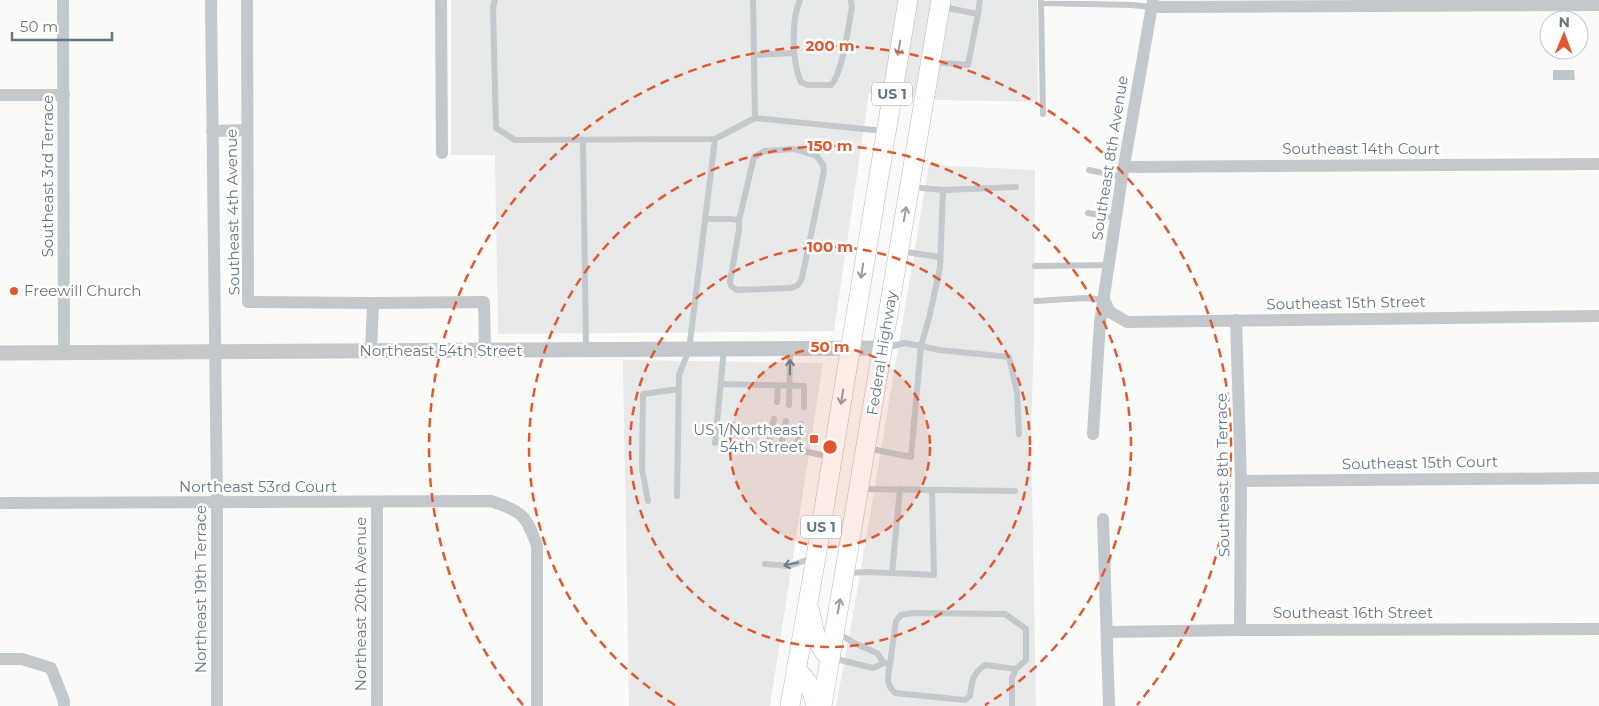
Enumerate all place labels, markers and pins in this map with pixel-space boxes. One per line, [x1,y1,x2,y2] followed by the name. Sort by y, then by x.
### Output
[24,281,142,300] place label: Freewill Church
[8,285,20,297] marker: Freewill Church
[693,420,804,456] place label: US 1/Northeast 54th Street
[808,433,820,445] marker: US 1/Northeast 54th Street
[821,438,839,456] centre of rings

